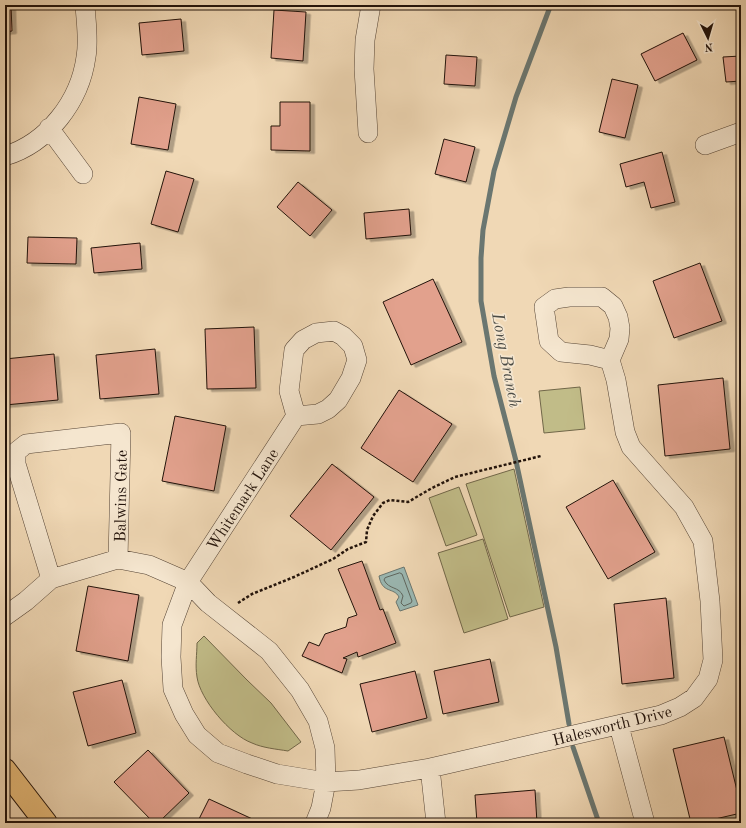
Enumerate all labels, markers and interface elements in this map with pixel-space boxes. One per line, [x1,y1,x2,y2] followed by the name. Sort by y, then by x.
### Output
[688,18,728,58] north arrow
[703,41,713,52] text: N
[488,311,523,409] water label: Long Branch
[205,446,282,554] street label: Whitemark Lane
[113,450,131,542] street label: Balwins Gate
[551,704,674,750] street label: Halesworth Drive

